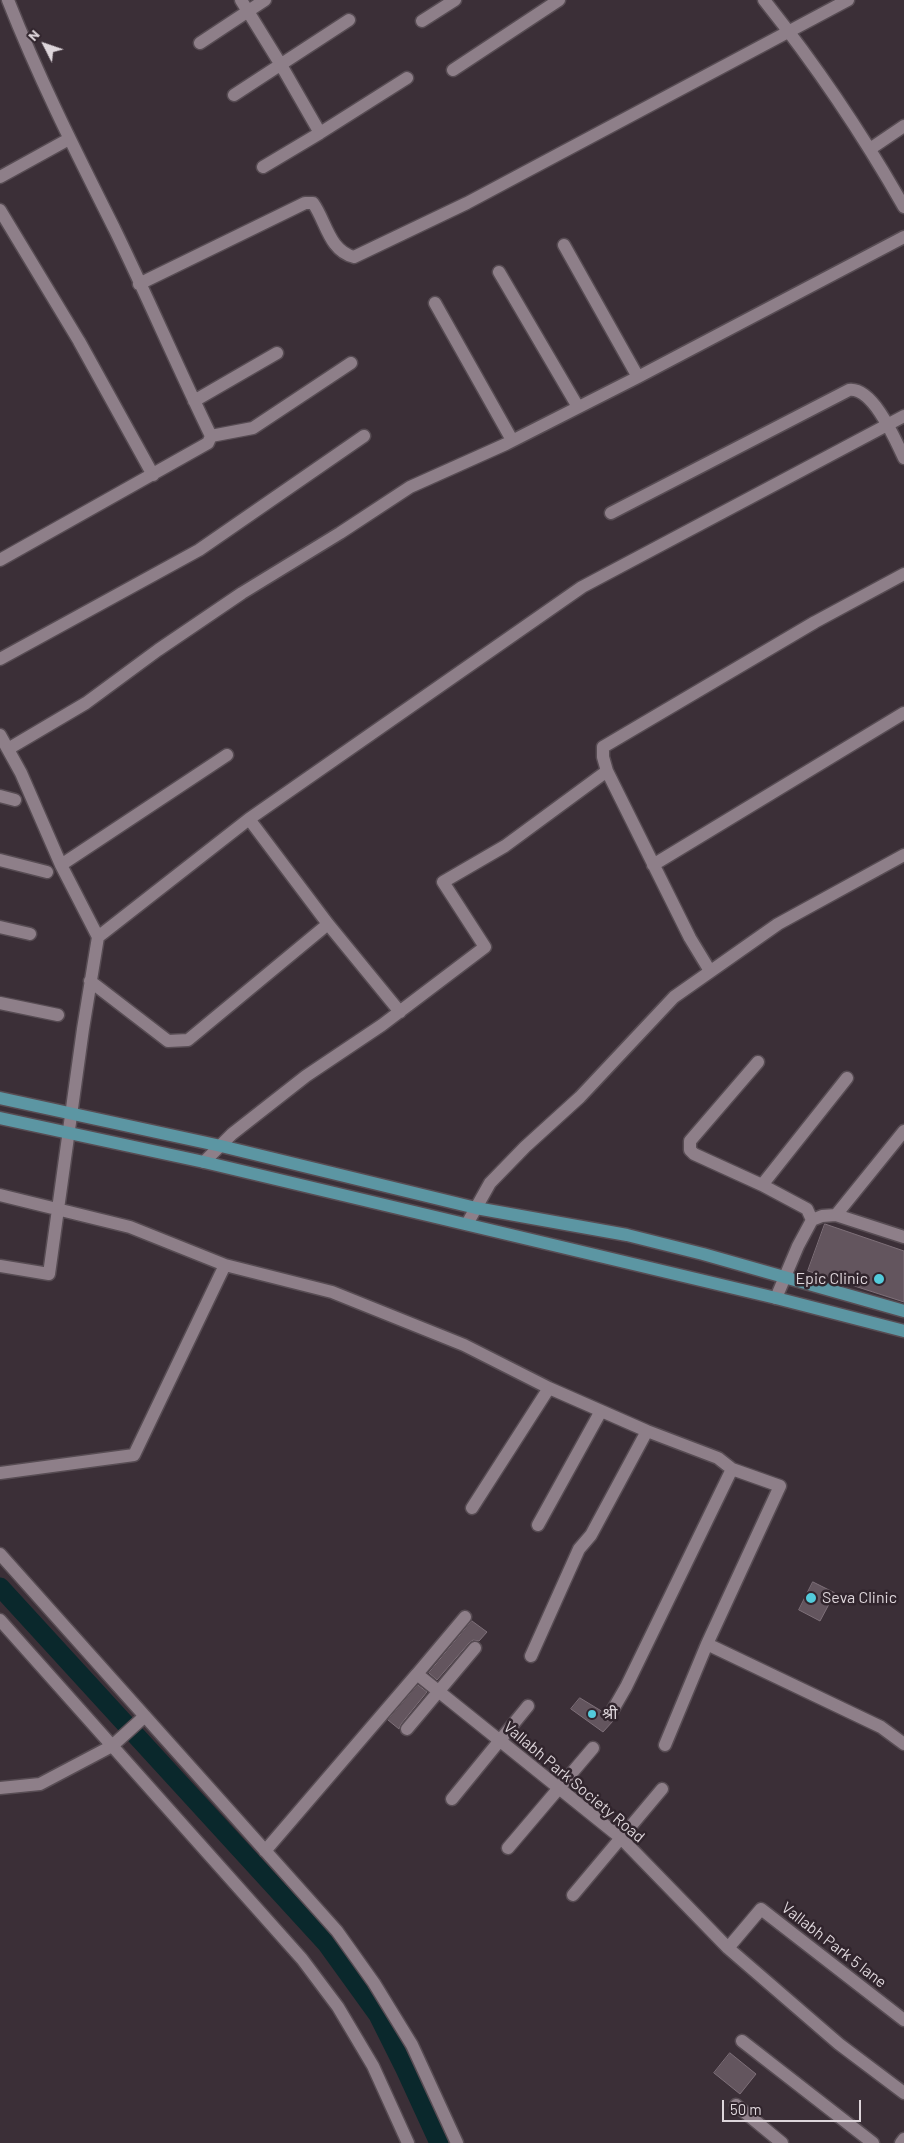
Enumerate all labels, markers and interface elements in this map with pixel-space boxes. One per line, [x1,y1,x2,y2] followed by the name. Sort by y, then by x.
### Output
[20,20,70,70] north arrow
[24,26,43,44] text: N
[795,1269,868,1289] place label: Epic Clinic
[872,1272,886,1286] marker: Epic Clinic
[822,1588,897,1608] place label: Seva Clinic
[804,1591,818,1605] marker: Seva Clinic
[602,1704,617,1724] place label: श्री
[586,1708,598,1720] marker: श्री
[500,1717,648,1847] street label: Vallabh Park Society Road
[778,1898,890,1992] street label: Vallabh Park 5 lane
[724,2090,863,2122] scale bar
[730,2100,762,2118] text: 50 m

